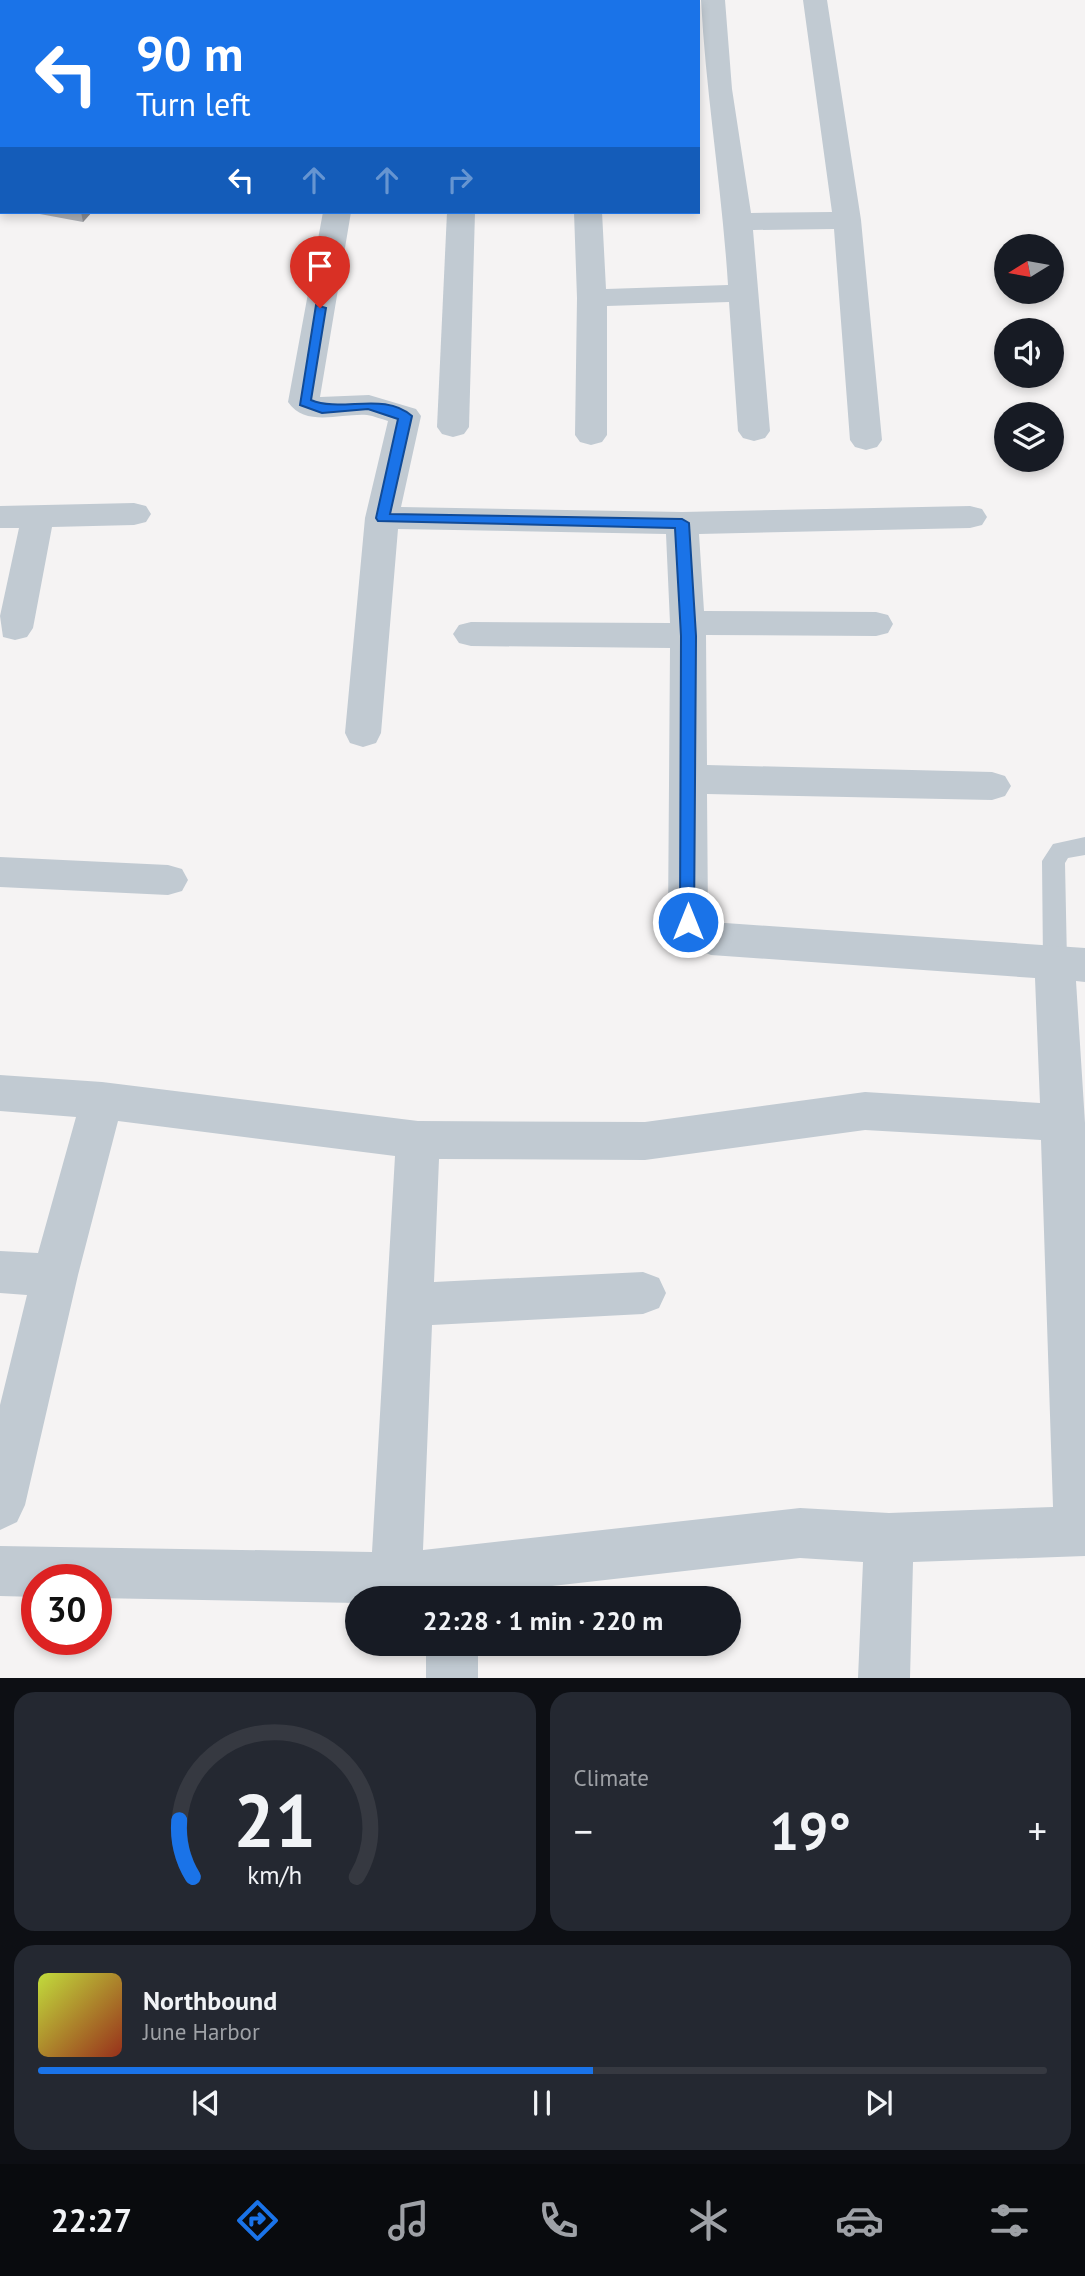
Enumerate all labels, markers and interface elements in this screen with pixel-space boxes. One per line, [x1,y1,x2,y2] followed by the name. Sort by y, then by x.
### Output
[136,21,243,85] text: 90 m
[21,28,112,119] icon: left
[136,83,251,125] text: Turn left
[222,161,260,199] icon: left
[295,161,333,199] icon: ahead
[368,161,406,199] icon: ahead
[441,161,479,199] icon: right
[994,234,1064,304] north arrow
[994,234,1064,472] map controls
[290,236,350,308] pin
[301,247,339,285] icon: arrive
[994,318,1064,388] button: sound
[994,402,1064,472] button: layers
[651,885,725,959] position arrow
[21,1564,112,1655] speed limit sign: 30
[423,1604,663,1637] text: 22:28 · 1 min · 220 m
[574,1763,649,1792] text: Climate
[233,1774,316,1868] text: 21
[769,1797,851,1864] text: 19°
[574,1806,593,1855] text: −
[1028,1806,1047,1855] text: +
[247,1859,302,1891] text: km/h
[143,1984,277,2017] text: Northbound
[143,2017,260,2046] text: June Harbor
[187,2084,225,2122] icon: previous
[523,2084,561,2122] icon: pause
[860,2084,898,2122] icon: next
[233,2196,282,2245] icon: directions
[384,2196,433,2245] icon: music
[534,2196,583,2245] icon: phone
[684,2196,733,2245] icon: climate
[835,2196,884,2245] icon: car
[985,2196,1034,2245] icon: filters
[51,2199,132,2241] text: 22:27

